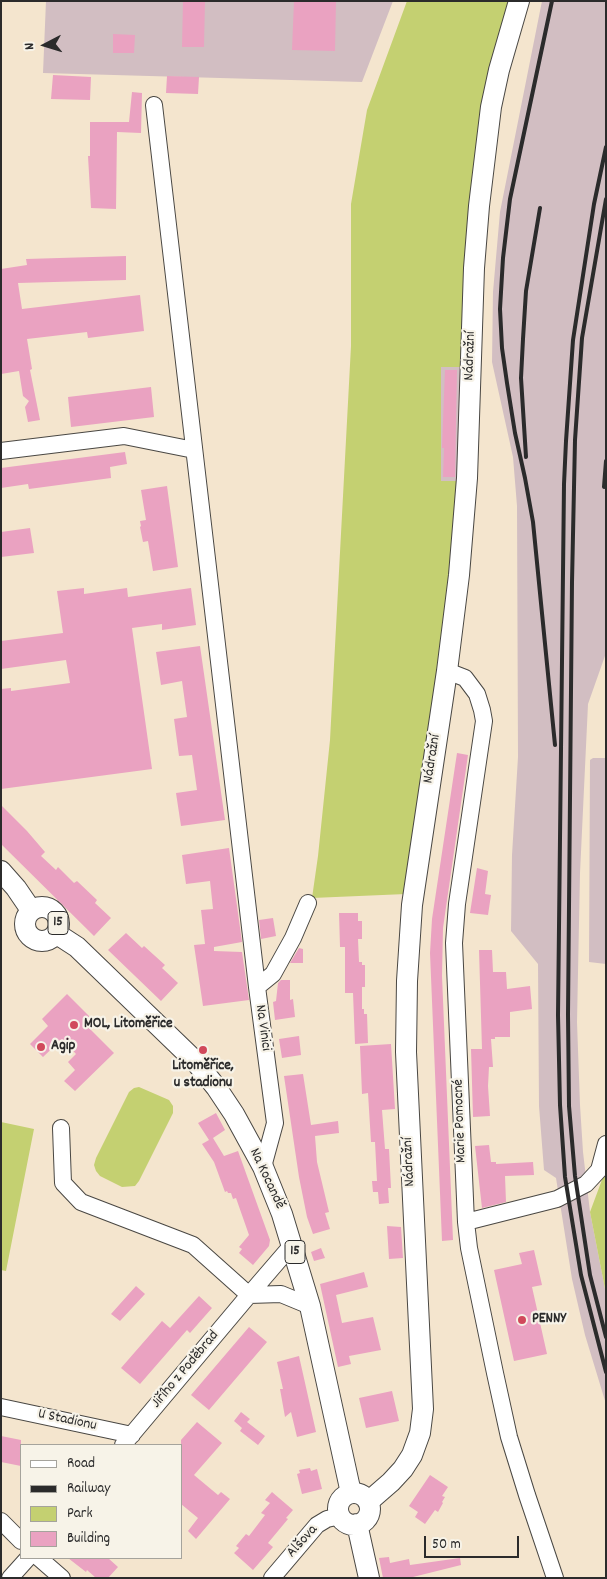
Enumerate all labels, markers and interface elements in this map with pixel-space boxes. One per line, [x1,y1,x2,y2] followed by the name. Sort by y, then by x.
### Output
[20,20,70,70] north arrow
[20,42,40,51] text: N
[461,331,481,381] street label: Nádražní
[420,733,446,785] street label: Nádražní
[48,911,68,934] road number: 15
[250,1004,274,1052] street label: Na Vinici
[84,1016,173,1034] place label: MOL, Litoměřice
[68,1019,80,1031] marker: MOL, Litoměřice
[51,1038,75,1056] place label: Agip
[35,1041,47,1053] marker: Agip
[197,1044,209,1056] marker: Litoměřice, u stadionu
[172,1058,234,1093] place label: Litoměřice, u stadionu
[451,1079,471,1163] street label: Marie Pomocné
[400,1137,420,1187] street label: Nádražní
[244,1146,288,1212] street label: Na Kocandě
[285,1240,305,1264] road number: 15
[532,1311,566,1329] place label: PENNY
[516,1314,528,1326] marker: PENNY
[148,1328,224,1412] street label: Jiřího z Poděbrad
[36,1406,98,1436] street label: U Stadionu
[20,1444,182,1559] legend
[67,1453,95,1475] text: Road
[67,1478,110,1500] text: Railway
[67,1503,93,1525] text: Park
[284,1522,322,1562] street label: Alšova
[427,1526,522,1558] scale bar
[67,1528,110,1550] text: Building
[432,1534,461,1556] text: 50 m

